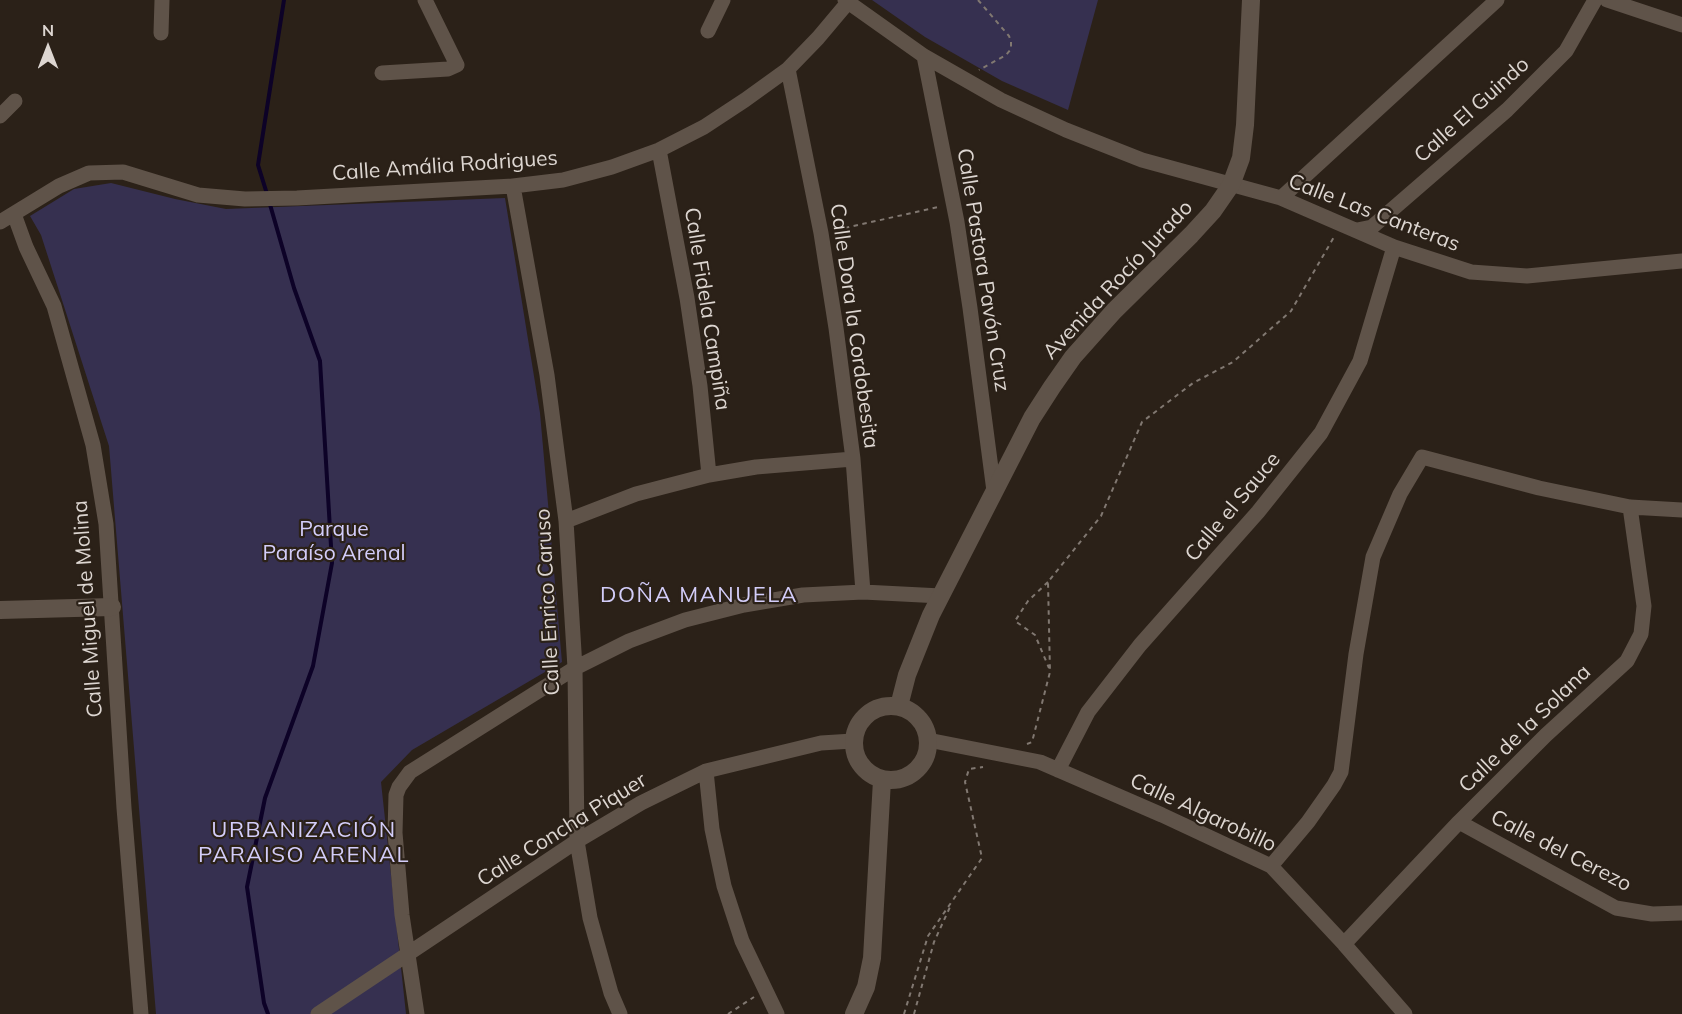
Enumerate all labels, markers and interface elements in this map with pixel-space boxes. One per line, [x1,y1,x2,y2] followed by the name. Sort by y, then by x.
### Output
[18,18,78,78] north arrow
[42,20,54,40] text: N
[1409,52,1535,168] street label: Calle El Guindo
[331,146,559,186] street label: Calle Amália Rodrigues
[951,147,1015,393] street label: Calle Pastora Pavón Cruz
[1285,169,1463,257] street label: Calle Las Canteras
[1038,195,1198,365] street label: Avenida Rocío Jurado
[824,202,884,450] street label: Calle Dora la Cordobesita
[679,206,735,412] street label: Calle Fidela Campiña
[1180,447,1286,567] street label: Calle el Sauce
[68,500,108,718] street label: Calle Miguel de Molina
[531,508,565,696] street label: Calle Enrico Caruso
[262,517,406,567] park label: Parque Paraíso Arenal
[600,582,798,608] district label: DOÑA MANUELA
[1454,660,1596,798] street label: Calle de la Solana
[473,768,651,892] street label: Calle Concha Piquer
[1126,768,1280,858] street label: Calle Algarobillo
[1486,805,1636,897] street label: Calle del Cerezo
[198,817,410,868] district label: URBANIZACIÓN PARAISO ARENAL

